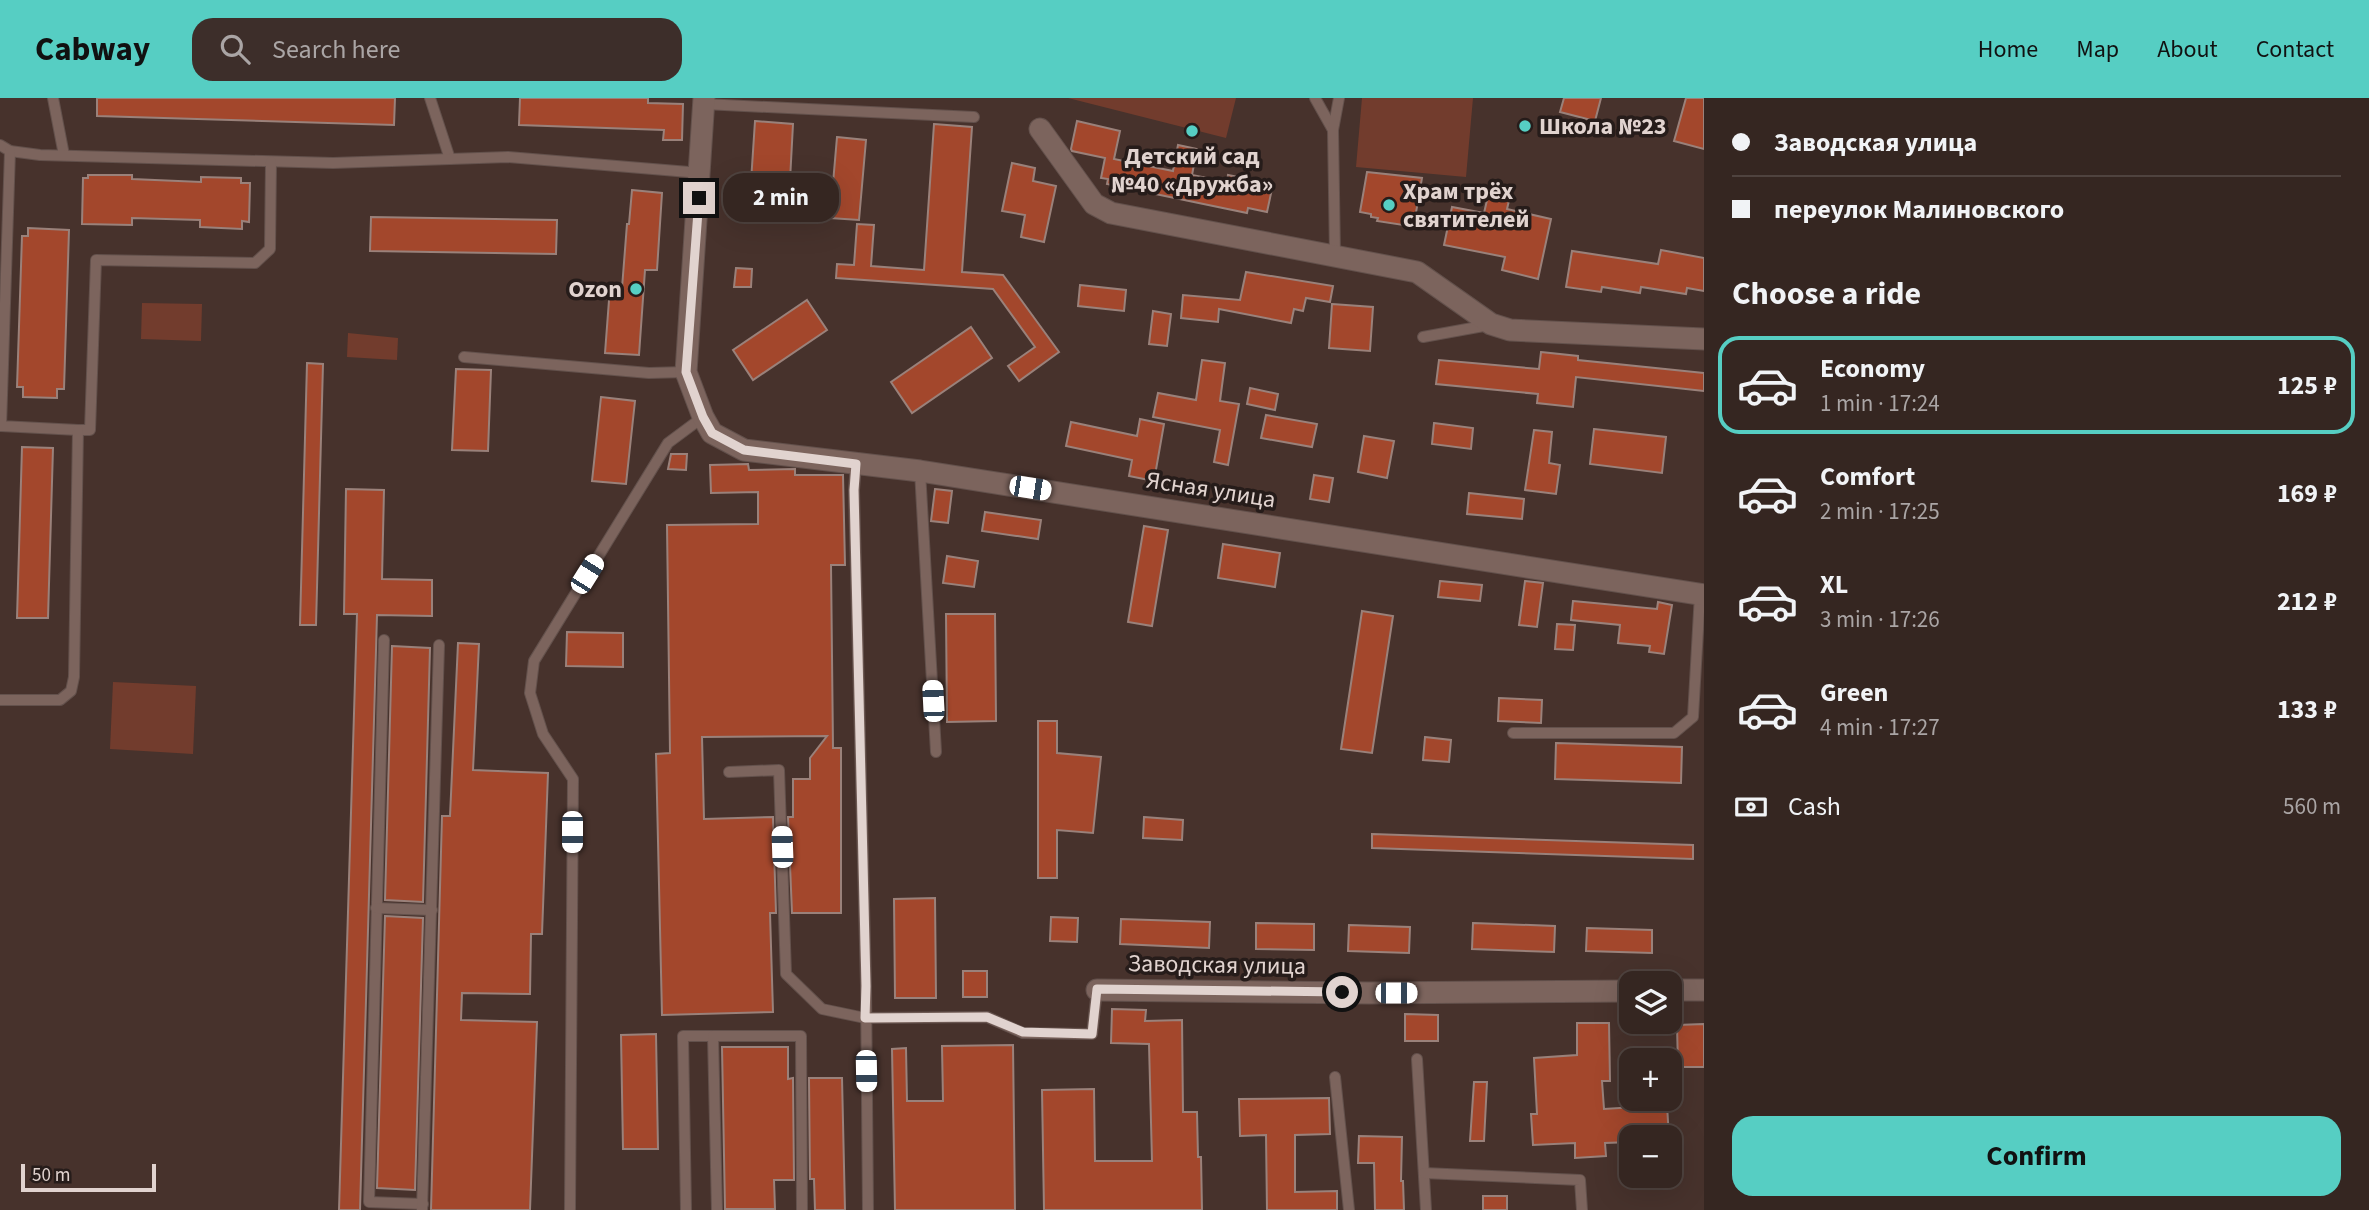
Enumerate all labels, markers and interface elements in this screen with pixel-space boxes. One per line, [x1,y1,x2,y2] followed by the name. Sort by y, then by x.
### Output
[192,18,682,81] search box
[35,26,150,73] text: Cabway
[216,30,254,68] icon: search
[272,31,400,68] text: Search here
[1978,32,2038,67] text: Home
[2076,32,2119,67] text: Map
[2157,32,2218,67] text: About
[2256,32,2334,67] text: Contact
[1539,109,1667,144] place label: Школа №23
[1517,118,1533,134] marker: Школа №23
[1184,123,1200,139] marker: Детский сад №40 «Дружба»
[1774,124,1977,161] text: Заводская улица
[1111,139,1273,202] place label: Детский сад №40 «Дружба»
[724,174,839,222] callout: 2 min
[1403,174,1530,237] place label: Храм трёх святителей
[753,181,809,214] text: 2 min
[683,182,715,214] route end
[1774,191,2064,228] text: переулок Малиновского
[1381,197,1397,213] marker: Храм трёх святителей
[1732,271,1921,317] text: Choose a ride
[568,272,622,307] place label: Ozon
[628,281,644,297] marker: Ozon
[1820,350,1925,387] text: Economy
[1736,354,1799,417] icon: car
[2277,367,2337,404] text: 125 ₽
[1820,387,1940,420] text: 1 min · 17:24
[1820,458,1915,495] text: Comfort
[1736,462,1799,525] icon: car
[1144,463,1278,517] street label: Ясная улица
[1008,474,1053,502] car
[2277,475,2337,512] text: 169 ₽
[1820,495,1940,528] text: 2 min · 17:25
[567,551,608,597] car
[1820,566,1848,603] text: XL
[1736,570,1799,633] icon: car
[2277,583,2337,620] text: 212 ₽
[1820,603,1940,636] text: 3 min · 17:26
[1820,674,1888,711] text: Green
[1736,678,1799,741] icon: car
[922,679,945,723] car
[2277,691,2337,728] text: 133 ₽
[1820,711,1940,744] text: 4 min · 17:27
[1732,788,1770,826] icon: cash
[1788,788,1841,825] text: Cash
[2283,790,2341,823] text: 560 m
[562,811,583,853] car
[771,826,794,868] car
[1128,946,1306,984] street label: Заводская улица
[1619,971,1682,1188] map controls
[1619,971,1682,1034] button: layers
[1326,976,1358,1008] route start
[1376,983,1418,1004] car
[1619,1048,1682,1111] button: +
[856,1050,877,1092] car
[1732,1116,2341,1196] button: Confirm
[1619,1125,1682,1188] button: −
[21,1161,156,1193] scale bar
[32,1162,70,1189] text: 50 m

